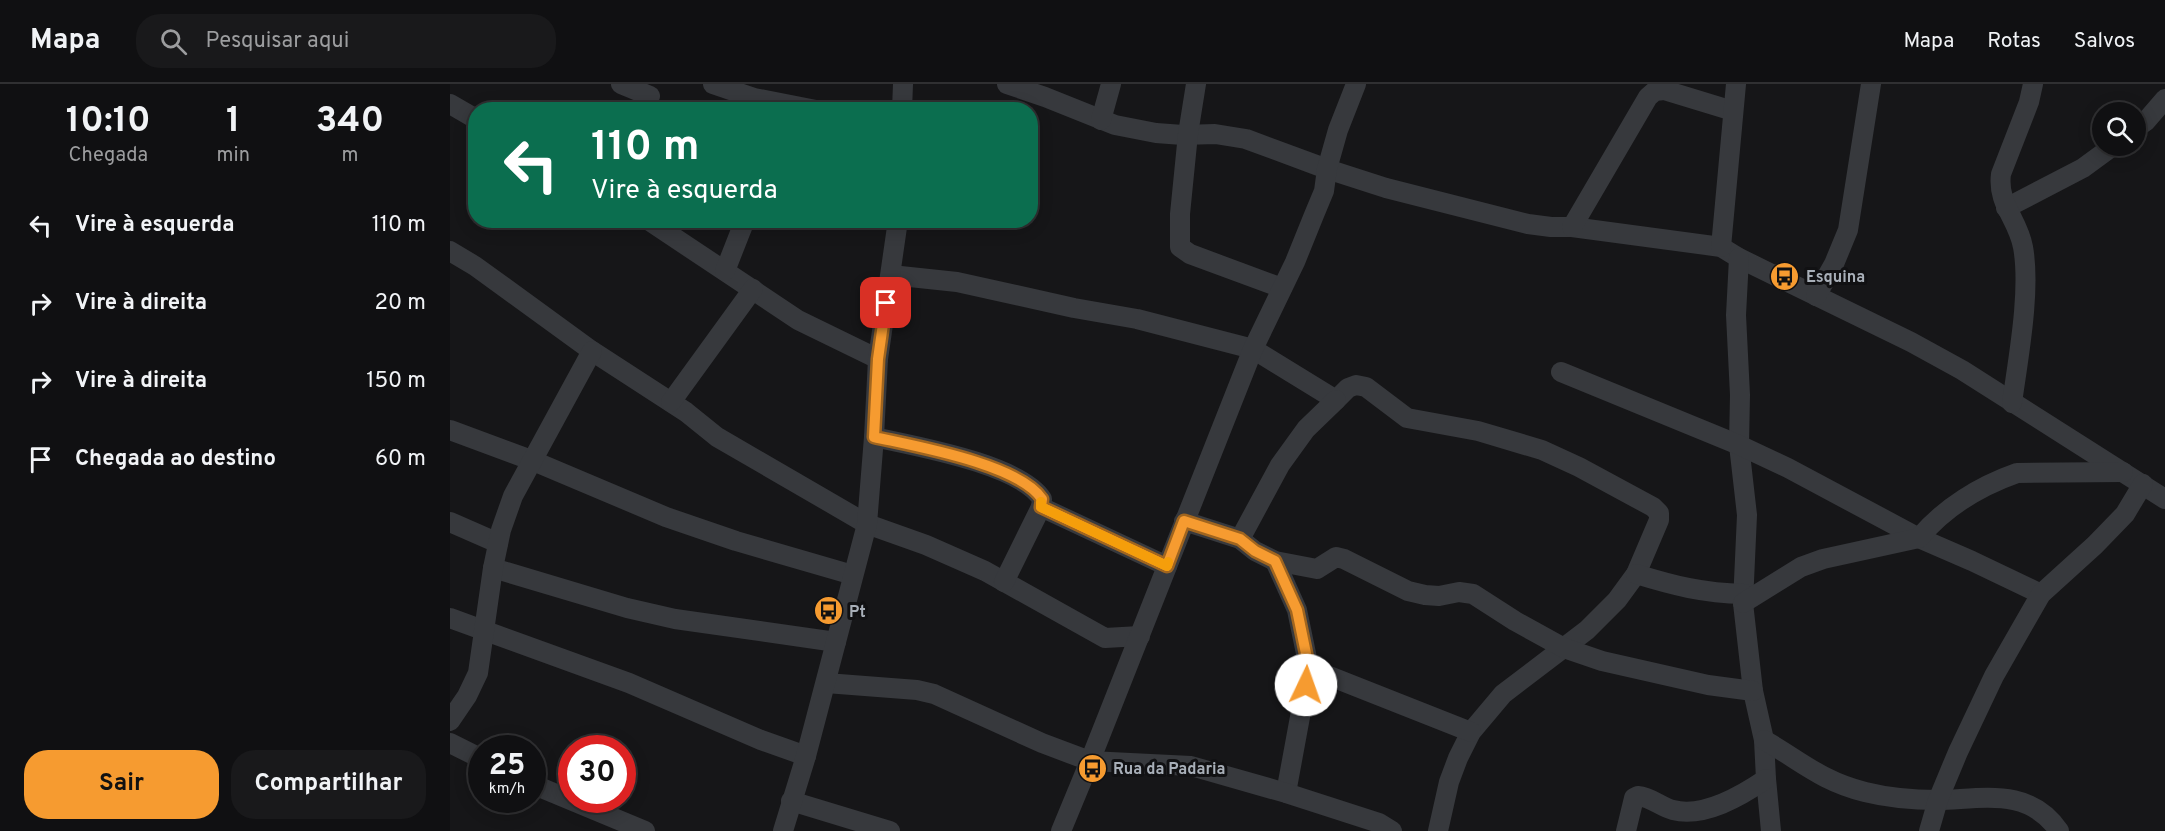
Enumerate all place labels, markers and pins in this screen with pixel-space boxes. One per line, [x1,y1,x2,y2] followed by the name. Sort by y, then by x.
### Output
[1769,260,1801,292] bus stop icon: Esquina
[1806,268,1865,288] place label: Esquina
[860,277,911,328] pin
[812,595,844,627] bus stop icon: Pt
[849,603,866,623] place label: Pt
[1076,752,1108,784] bus stop icon: Rua da Padaria
[1113,760,1225,780] place label: Rua da Padaria

